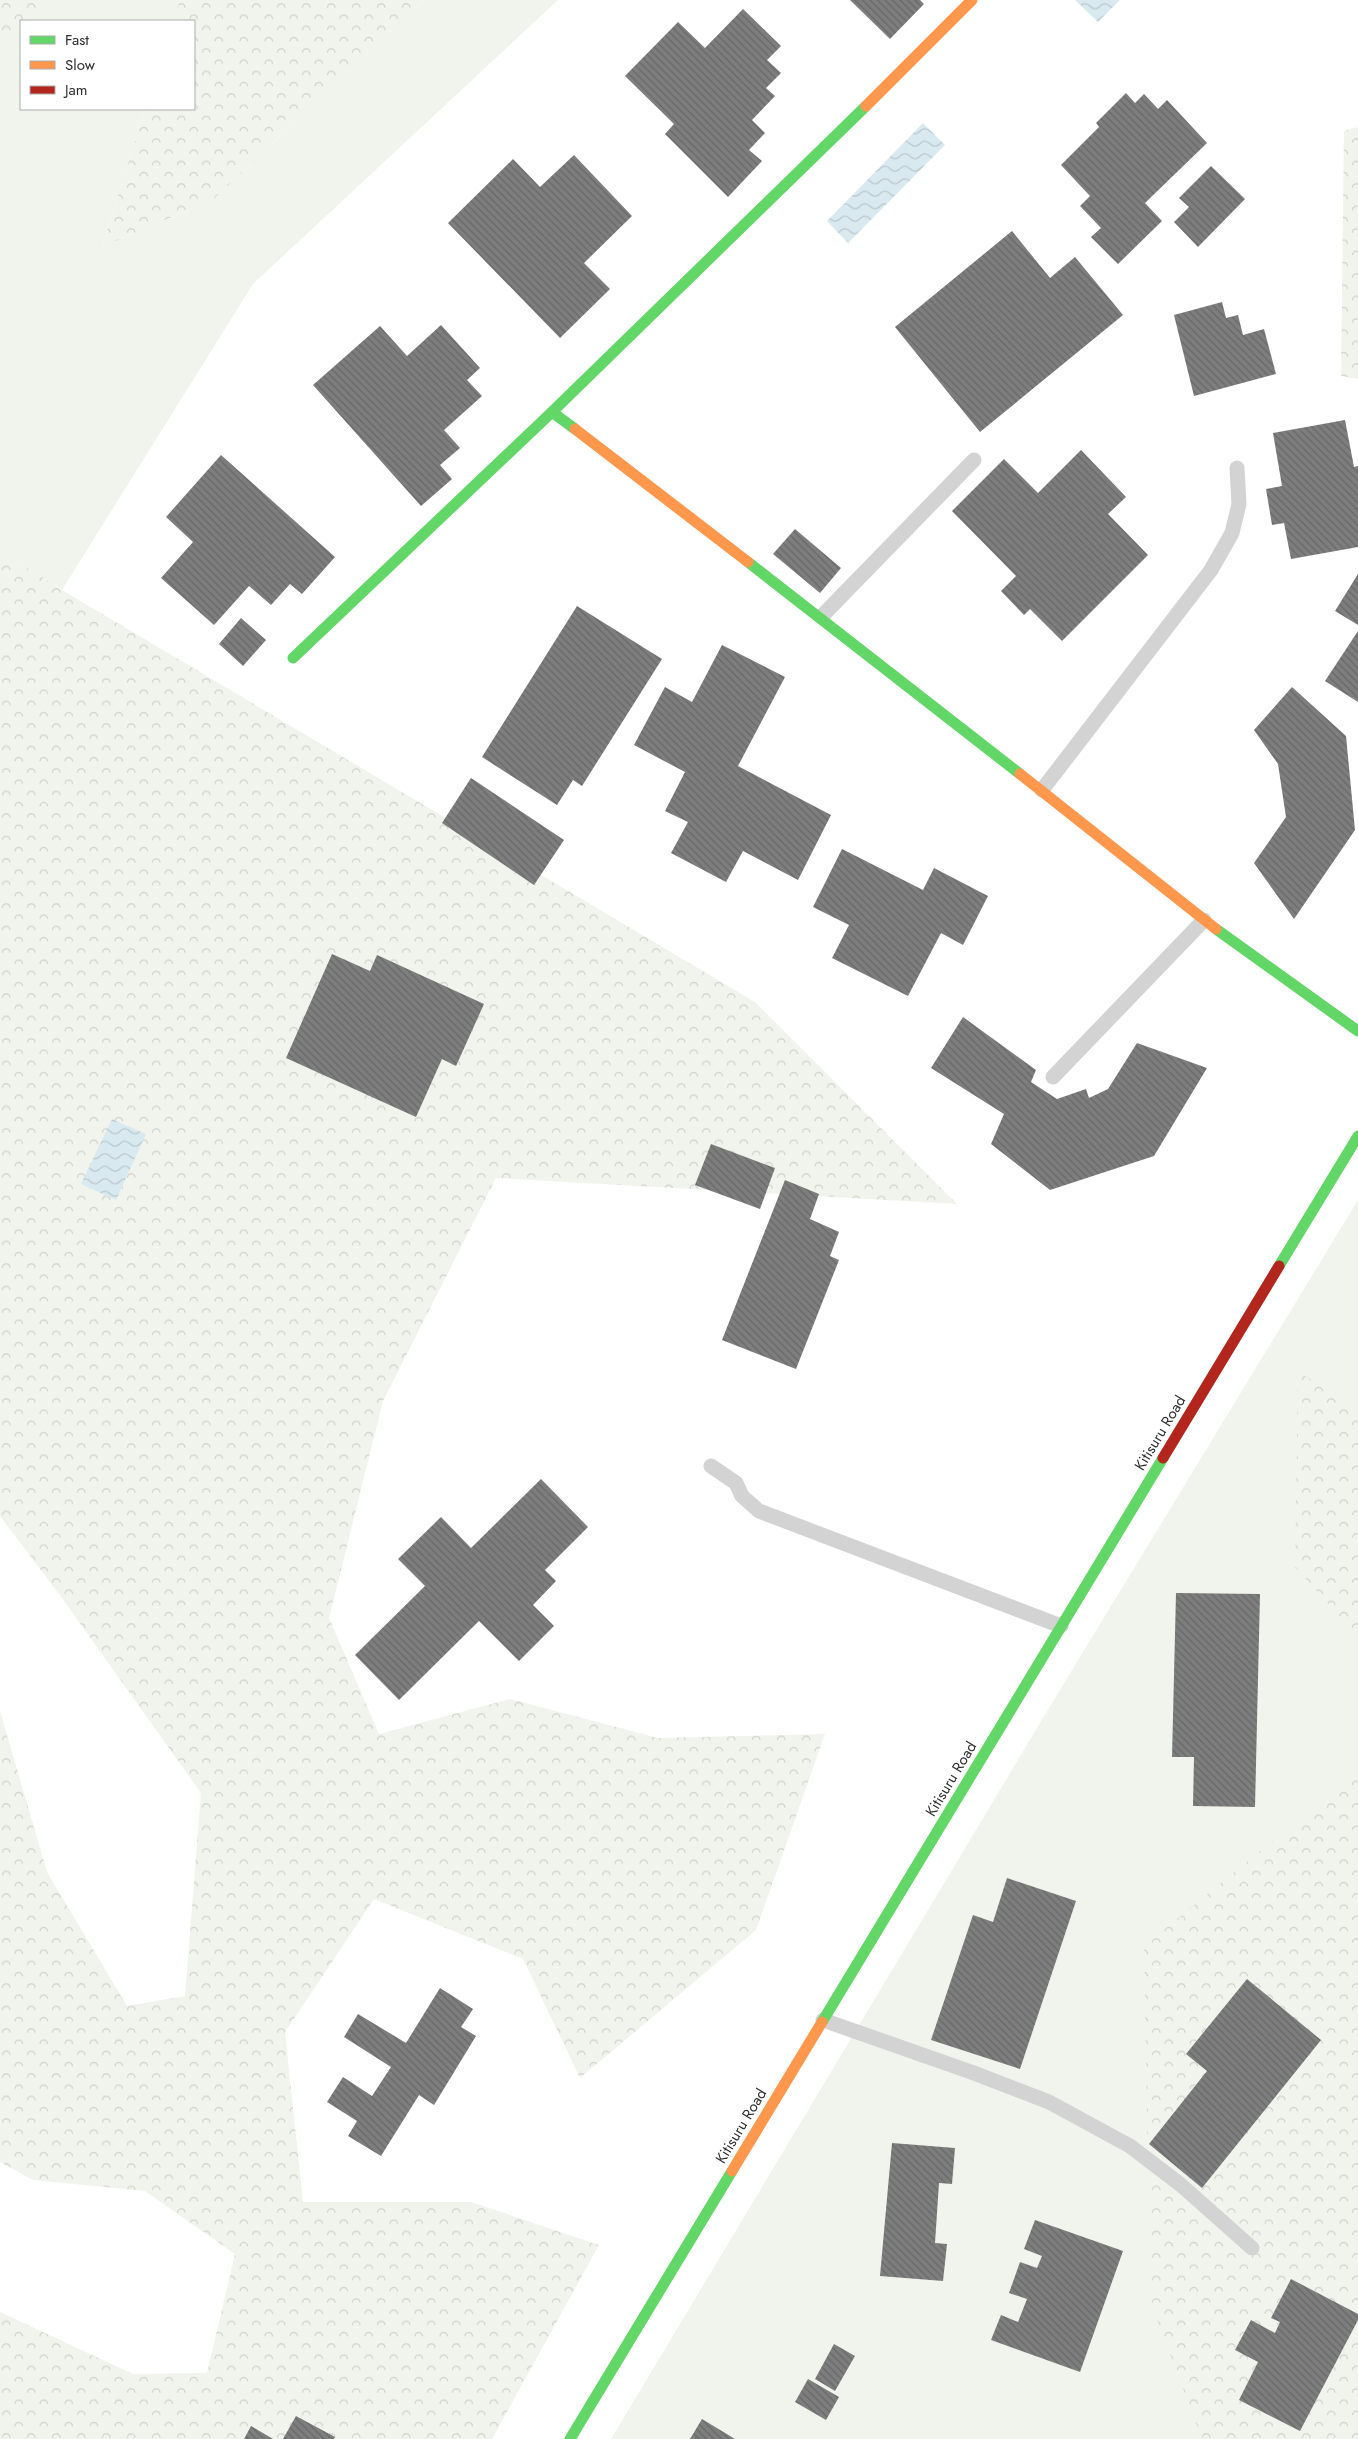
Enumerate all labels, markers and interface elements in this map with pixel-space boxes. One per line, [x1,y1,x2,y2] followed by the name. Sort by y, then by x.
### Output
[20,20,195,110] legend
[65,29,89,51] text: Fast
[65,54,96,76] text: Slow
[63,79,88,101] text: Jam
[1129,1391,1191,1475] street label: Kitisuru Road
[920,1737,982,1821] street label: Kitisuru Road
[710,2084,772,2168] street label: Kitisuru Road

